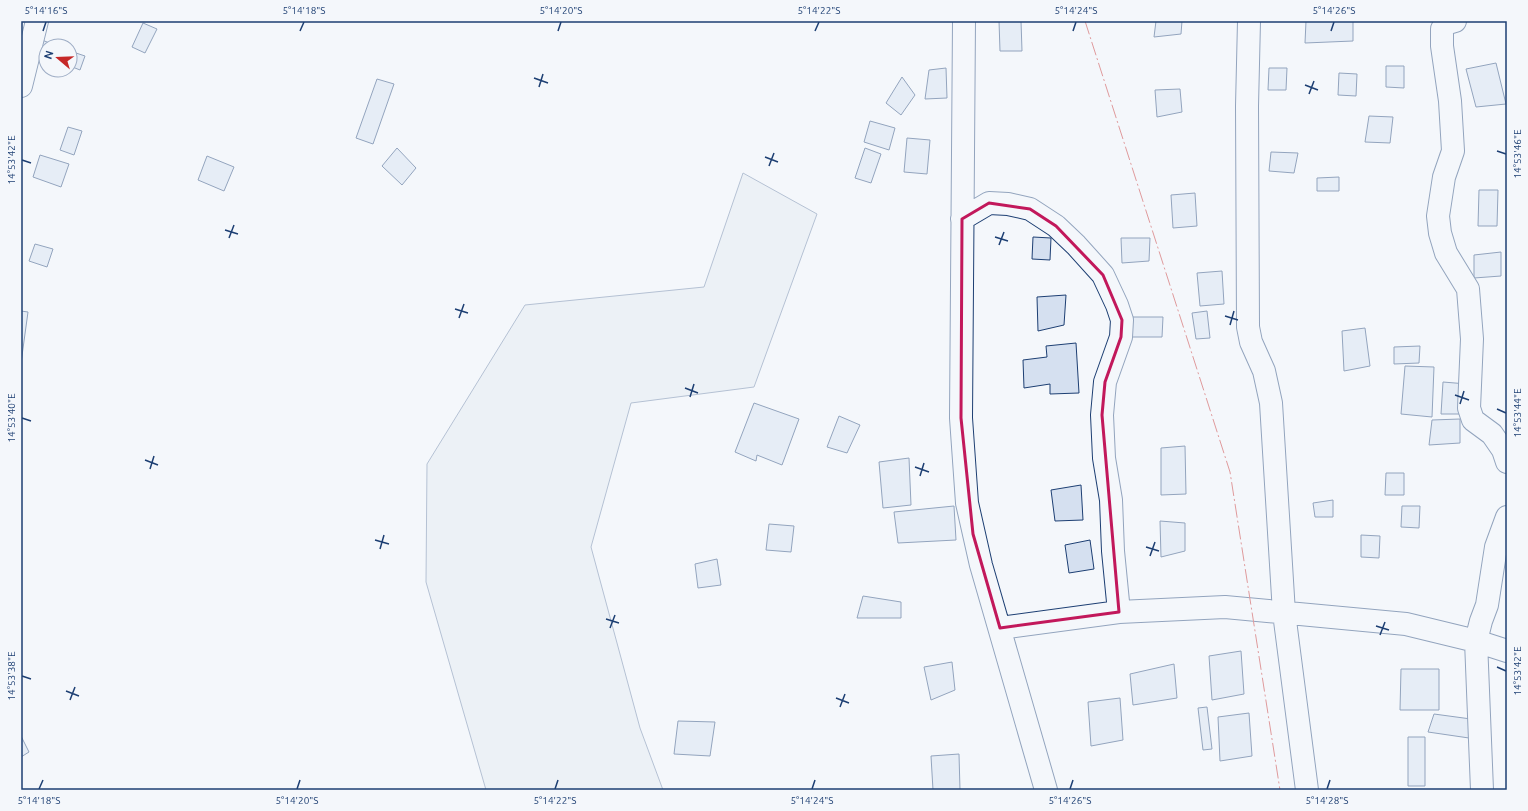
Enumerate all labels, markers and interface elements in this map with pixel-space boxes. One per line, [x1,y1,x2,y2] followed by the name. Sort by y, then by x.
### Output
[24,5,68,16] text: 5°14'16"S
[282,5,326,16] text: 5°14'18"S
[539,5,583,16] text: 5°14'20"S
[797,5,841,16] text: 5°14'22"S
[1054,5,1098,16] text: 5°14'24"S
[1312,5,1356,16] text: 5°14'26"S
[38,38,78,78] north arrow
[42,49,56,61] text: N
[1512,129,1523,179] text: 14°53'46"E
[6,135,17,185] text: 14°53'42"E
[1512,388,1523,438] text: 14°53'44"E
[6,393,17,443] text: 14°53'40"E
[1512,646,1523,696] text: 14°53'42"E
[6,651,17,701] text: 14°53'38"E
[17,795,61,806] text: 5°14'18"S
[275,795,319,806] text: 5°14'20"S
[533,795,577,806] text: 5°14'22"S
[790,795,834,806] text: 5°14'24"S
[1048,795,1092,806] text: 5°14'26"S
[1305,795,1349,806] text: 5°14'28"S

